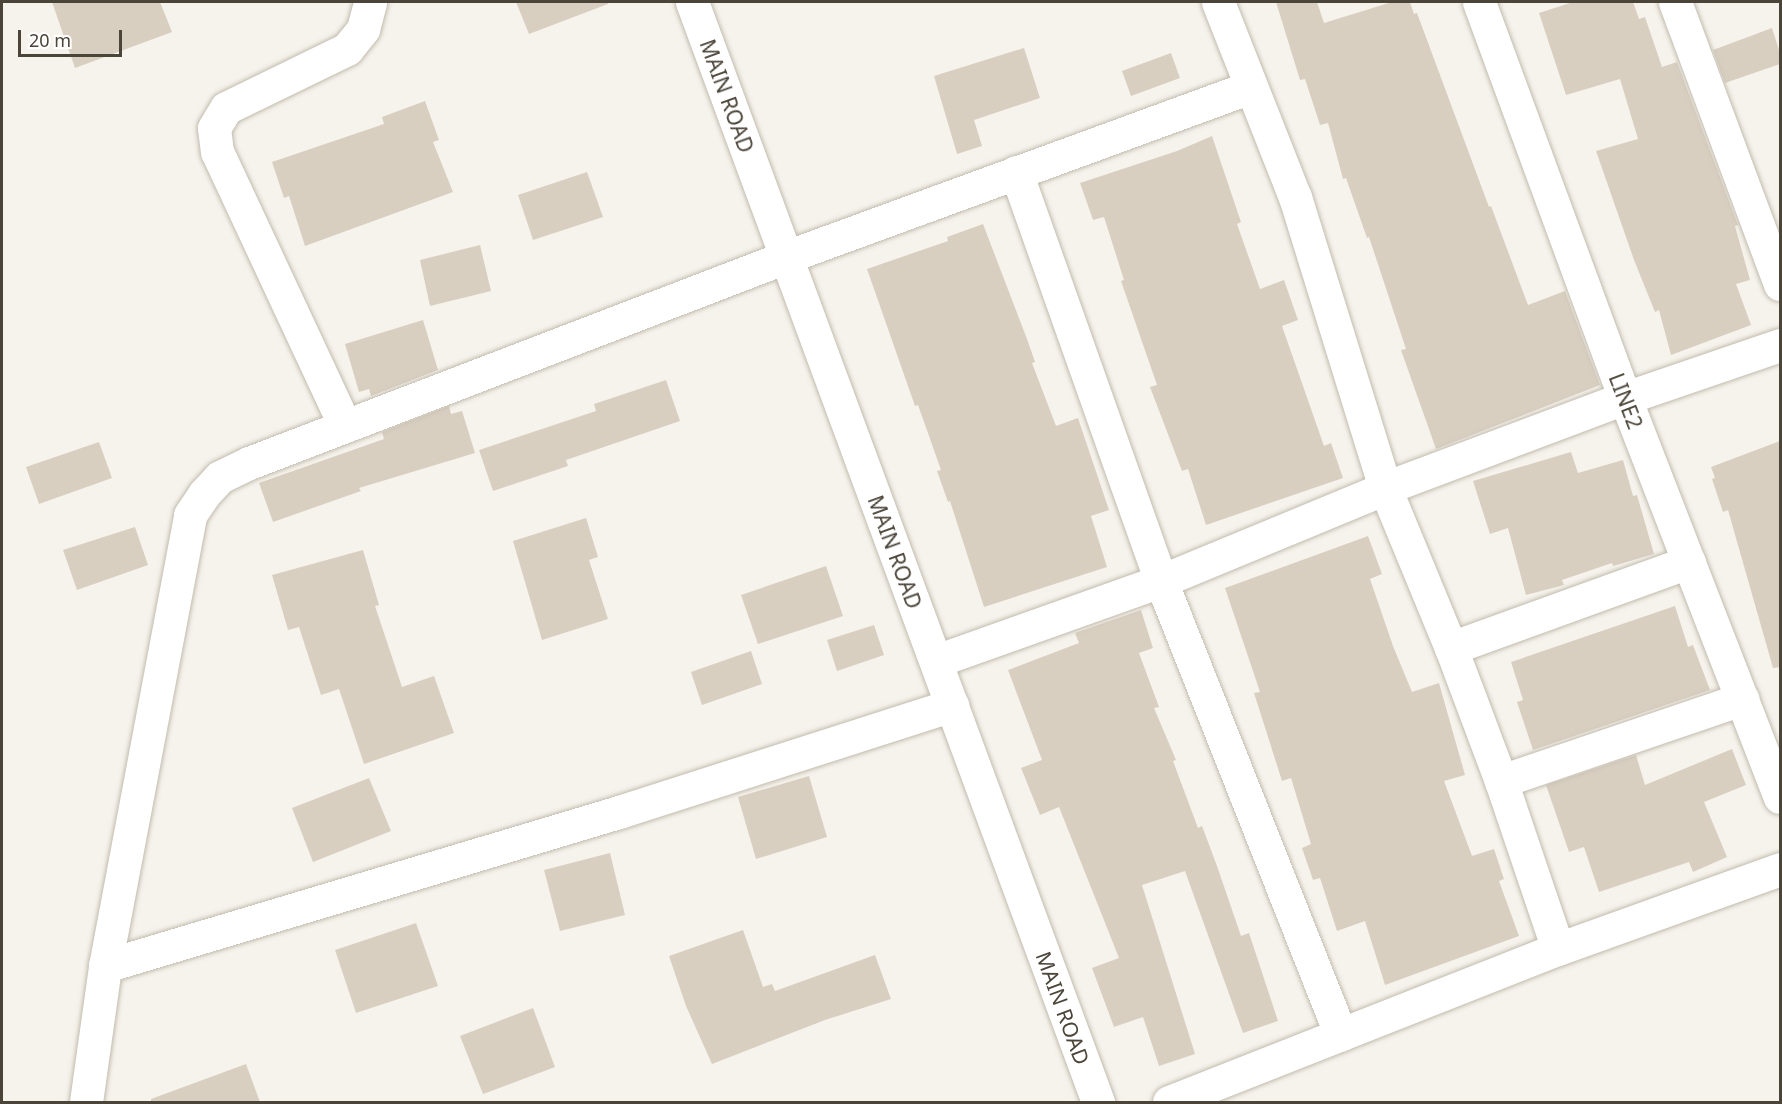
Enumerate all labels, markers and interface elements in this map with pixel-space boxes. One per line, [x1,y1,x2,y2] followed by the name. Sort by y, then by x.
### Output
[21,18,124,56] scale bar
[29,28,71,52] text: 20 m
[695,36,759,156] street label: MAIN ROAD
[1604,370,1648,432] street label: LINE2
[863,492,927,612] street label: MAIN ROAD
[1031,948,1095,1068] street label: MAIN ROAD

